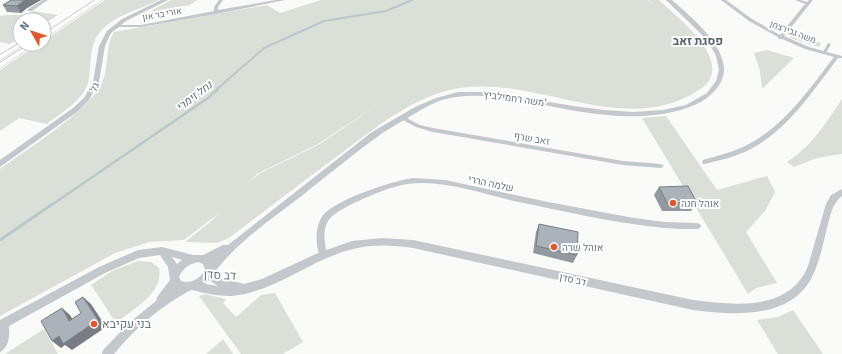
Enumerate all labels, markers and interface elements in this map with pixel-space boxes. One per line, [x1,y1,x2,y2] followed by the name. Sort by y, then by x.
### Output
[142,6,183,23] street label: אורי בר און
[12,12,52,52] north arrow
[17,19,32,33] text: N
[768,19,818,46] street label: משה גבירצמן
[673,34,723,49] district label: פסגת זאב
[174,78,216,114] water label: נחל זימרי
[88,81,102,94] street label: גל
[483,89,547,109] street label: משה רחמילביץ'
[513,130,551,148] street label: זאב שרף
[467,173,515,195] street label: שלמה הררי
[668,198,678,208] marker: אוהל חנה
[681,198,719,210] place label: אוהל חנה
[549,242,559,252] marker: אוהל שרה
[562,242,603,254] place label: אוהל שרה
[203,267,237,284] street label: דב סדן
[558,271,587,289] street label: דב סדן
[102,317,152,332] place label: בני עקיבא
[89,319,99,329] marker: בני עקיבא

